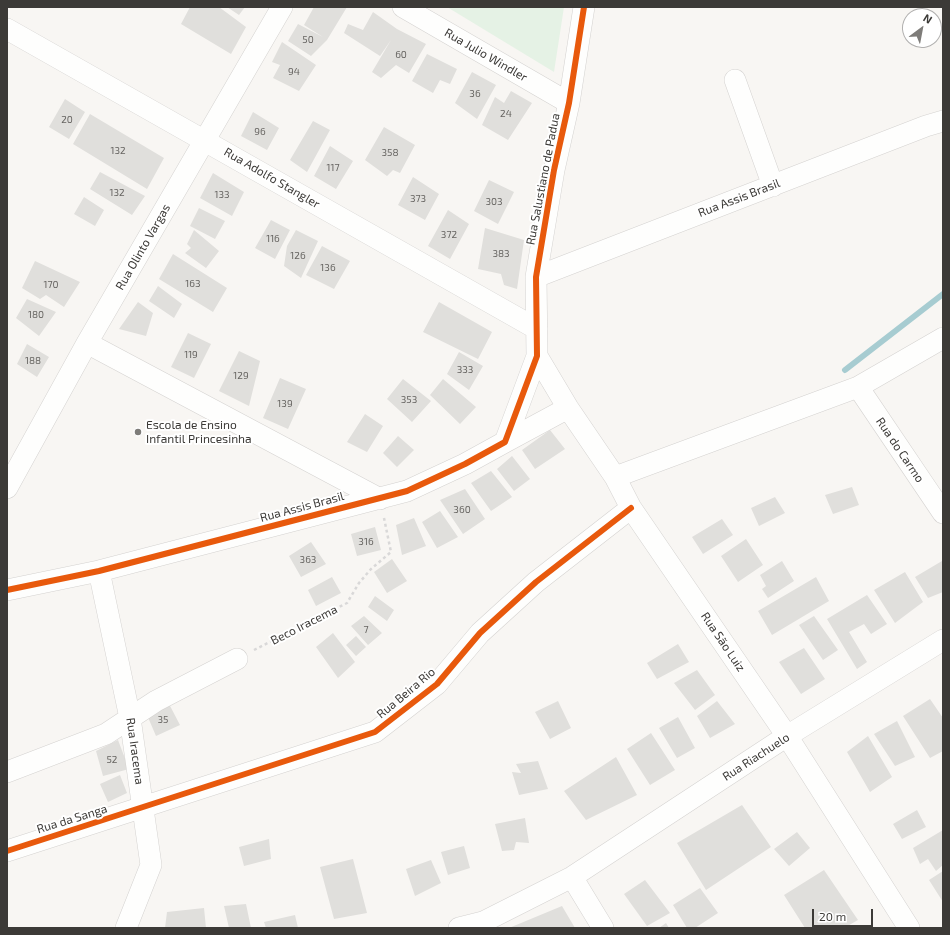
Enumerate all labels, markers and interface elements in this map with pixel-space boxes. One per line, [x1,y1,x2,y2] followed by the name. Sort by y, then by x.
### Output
[902,8,942,48] north arrow
[921,11,935,26] text: N
[442,25,530,85] street label: Rua Julio Windler
[302,34,314,46] house number: 50
[395,49,407,61] house number: 60
[288,66,300,78] house number: 94
[469,88,481,100] house number: 36
[500,108,512,120] house number: 24
[523,112,563,246] street label: Rua Salustiano de Padua
[61,114,73,126] house number: 20
[254,126,266,138] house number: 96
[110,145,126,157] house number: 132
[221,145,323,211] street label: Rua Adolfo Stangler
[382,147,398,159] house number: 358
[326,162,340,174] house number: 117
[696,176,782,220] street label: Rua Assis Brasil
[109,187,125,199] house number: 132
[214,189,230,201] house number: 133
[410,193,426,205] house number: 373
[485,196,503,208] house number: 303
[113,202,173,292] street label: Rua Olinto Vargas
[441,229,457,241] house number: 372
[266,233,280,245] house number: 116
[492,248,510,260] house number: 383
[290,250,306,262] house number: 126
[320,262,336,274] house number: 136
[185,278,201,290] house number: 163
[43,279,59,291] house number: 170
[28,309,44,321] house number: 180
[184,349,198,361] house number: 119
[25,355,41,367] house number: 188
[457,364,473,376] house number: 333
[233,370,249,382] house number: 129
[401,394,417,406] house number: 353
[277,398,293,410] house number: 139
[873,415,927,485] street label: Rua do Carmo
[146,418,252,446] place label: Escola de Ensino Infantil Princesinha
[133,427,143,437] marker: Escola de Ensino Infantil Princesinha
[258,489,346,525] street label: Rua Assis Brasil
[453,504,471,516] house number: 360
[358,536,374,548] house number: 316
[300,554,316,566] house number: 363
[268,602,340,648] street label: Beco Iracema
[698,610,748,674] street label: Rua São Luiz
[363,624,369,636] house number: 7
[374,664,438,722] street label: Rua Beira Rio
[158,714,168,726] house number: 35
[123,717,147,785] street label: Rua Iracema
[720,730,792,784] street label: Rua Riachuelo
[107,754,117,766] house number: 52
[35,801,109,837] street label: Rua da Sanga
[814,901,875,927] scale bar
[819,909,846,923] text: 20 m

